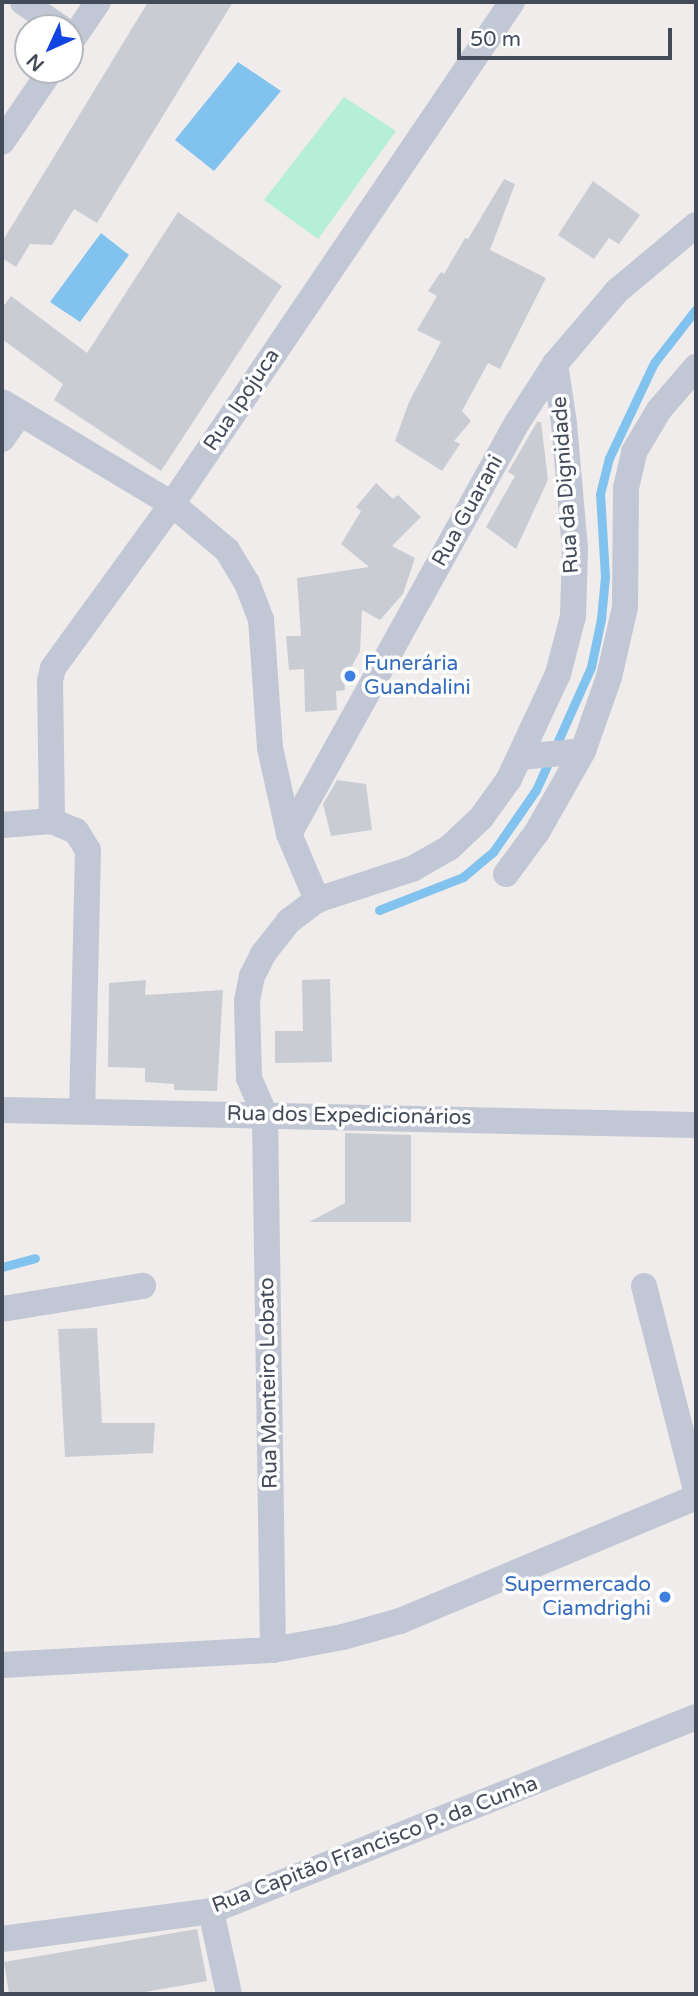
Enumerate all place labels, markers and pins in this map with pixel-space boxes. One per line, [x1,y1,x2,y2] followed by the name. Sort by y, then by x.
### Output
[364,651,471,701] place label: Funerária Guandalini
[342,668,358,684] marker: Funerária Guandalini
[504,1572,651,1622] place label: Supermercado Ciamdrighi
[657,1589,673,1605] marker: Supermercado Ciamdrighi

